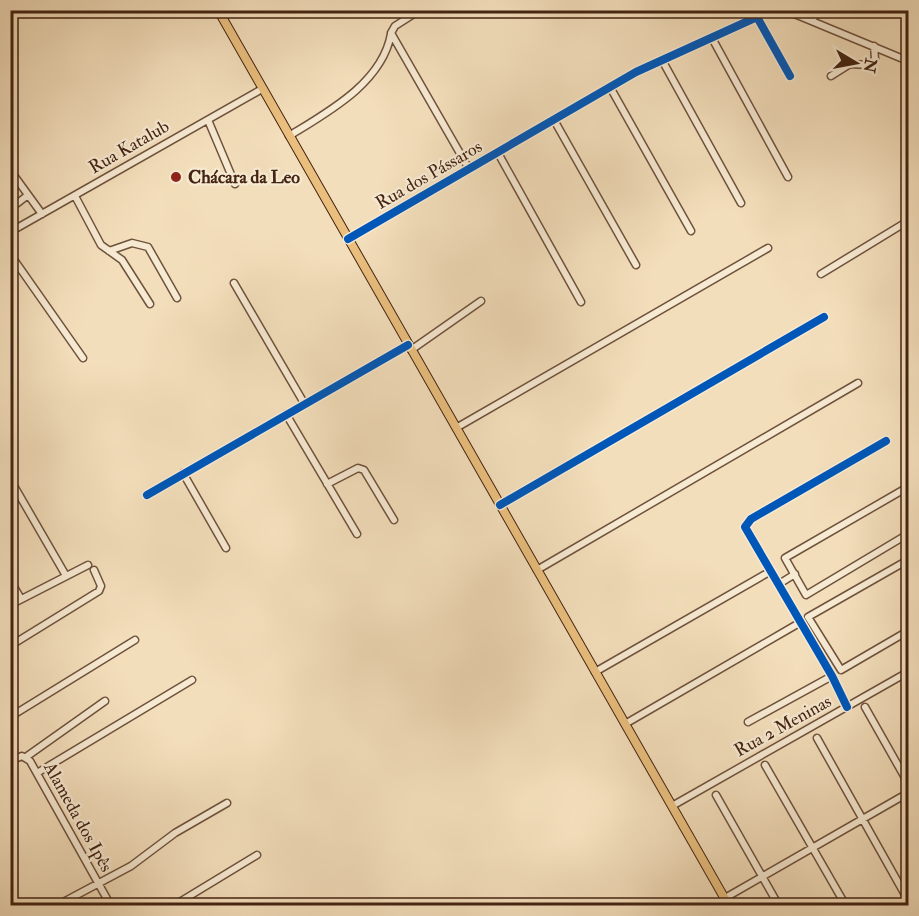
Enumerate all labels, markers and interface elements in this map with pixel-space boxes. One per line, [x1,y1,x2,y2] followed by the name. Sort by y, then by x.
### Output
[826,33,886,93] north arrow
[859,56,881,75] text: N
[85,115,173,179] street label: Rua Katalub
[372,135,486,215] street label: Rua dos Pássaros
[188,166,300,189] place label: Chácara da Leo
[169,170,183,184] marker: Chácara da Leo
[730,690,836,762] street label: Rua 2 Meninas
[38,757,118,876] street label: Alameda dos Ipês

